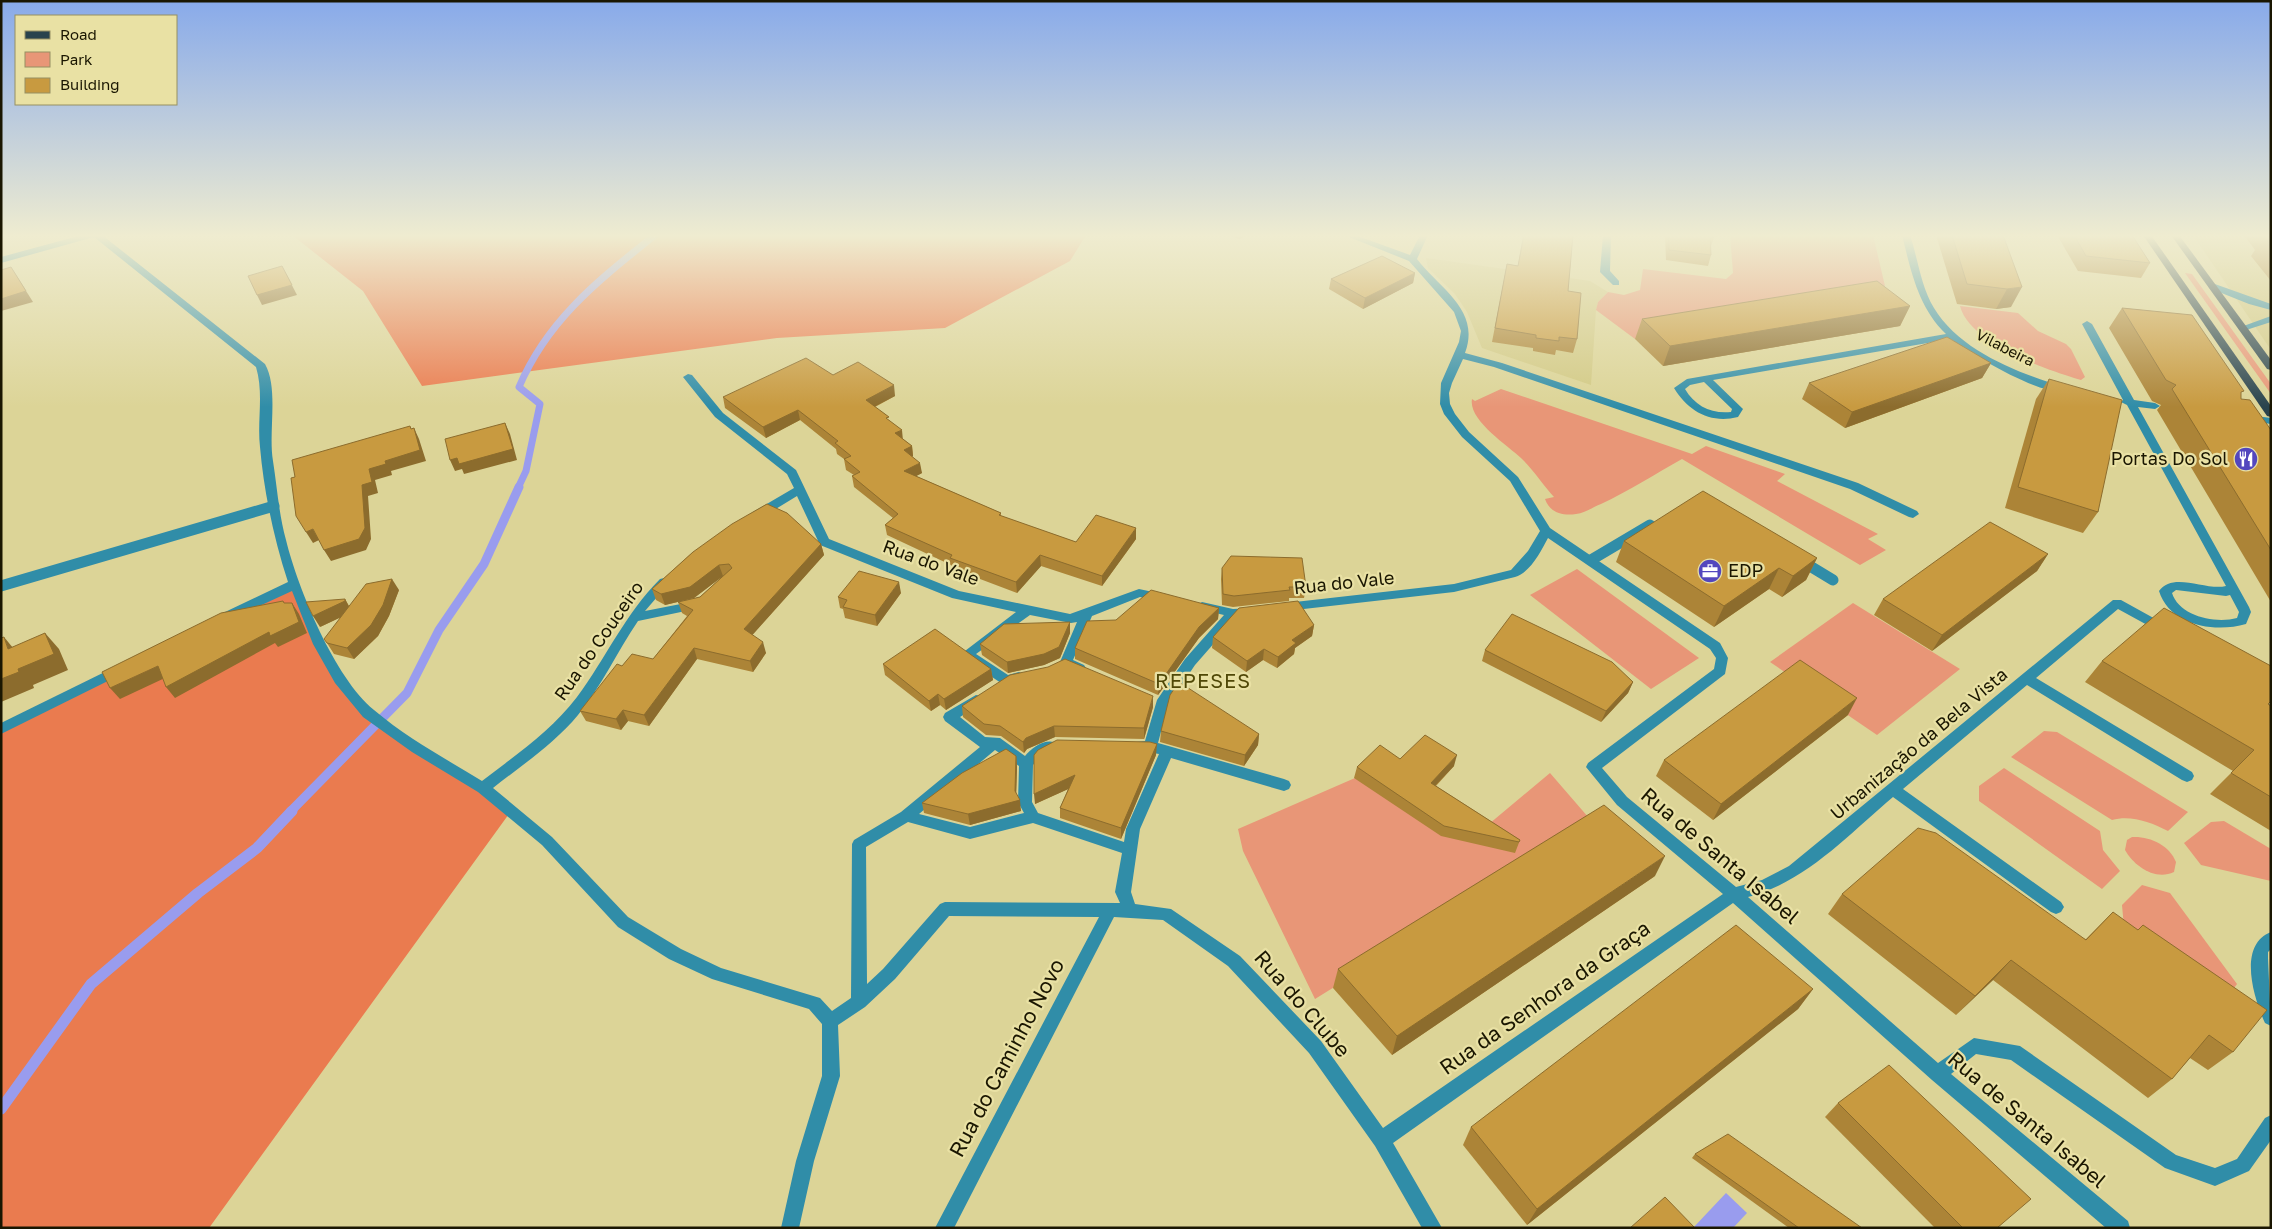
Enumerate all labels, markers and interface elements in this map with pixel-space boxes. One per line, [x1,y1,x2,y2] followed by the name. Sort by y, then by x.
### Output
[15,15,178,105] legend
[60,25,97,43] text: Road
[60,50,93,68] text: Park
[60,75,120,93] text: Building
[1973,325,2038,370] street label: Vilabeira
[2233,446,2259,472] restaurant icon: Portas Do Sol
[2111,447,2228,469] place label: Portas Do Sol
[880,534,983,590] street label: Rua do Vale
[1697,558,1723,584] office icon: EDP
[1728,559,1763,581] place label: EDP
[1293,566,1395,598] street label: Rua do Vale
[549,577,647,704] street label: Rua do Couceiro
[1825,663,2011,824] street label: Urbanização da Bela Vista
[1155,668,1251,692] district label: REPESES
[1636,781,1805,929] street label: Rua de Santa Isabel
[1434,915,1655,1080] street label: Rua da Senhora da Graça
[1249,945,1356,1062] street label: Rua do Clube
[943,954,1069,1161] street label: Rua do Caminho Novo
[1943,1045,2112,1193] street label: Rua de Santa Isabel

